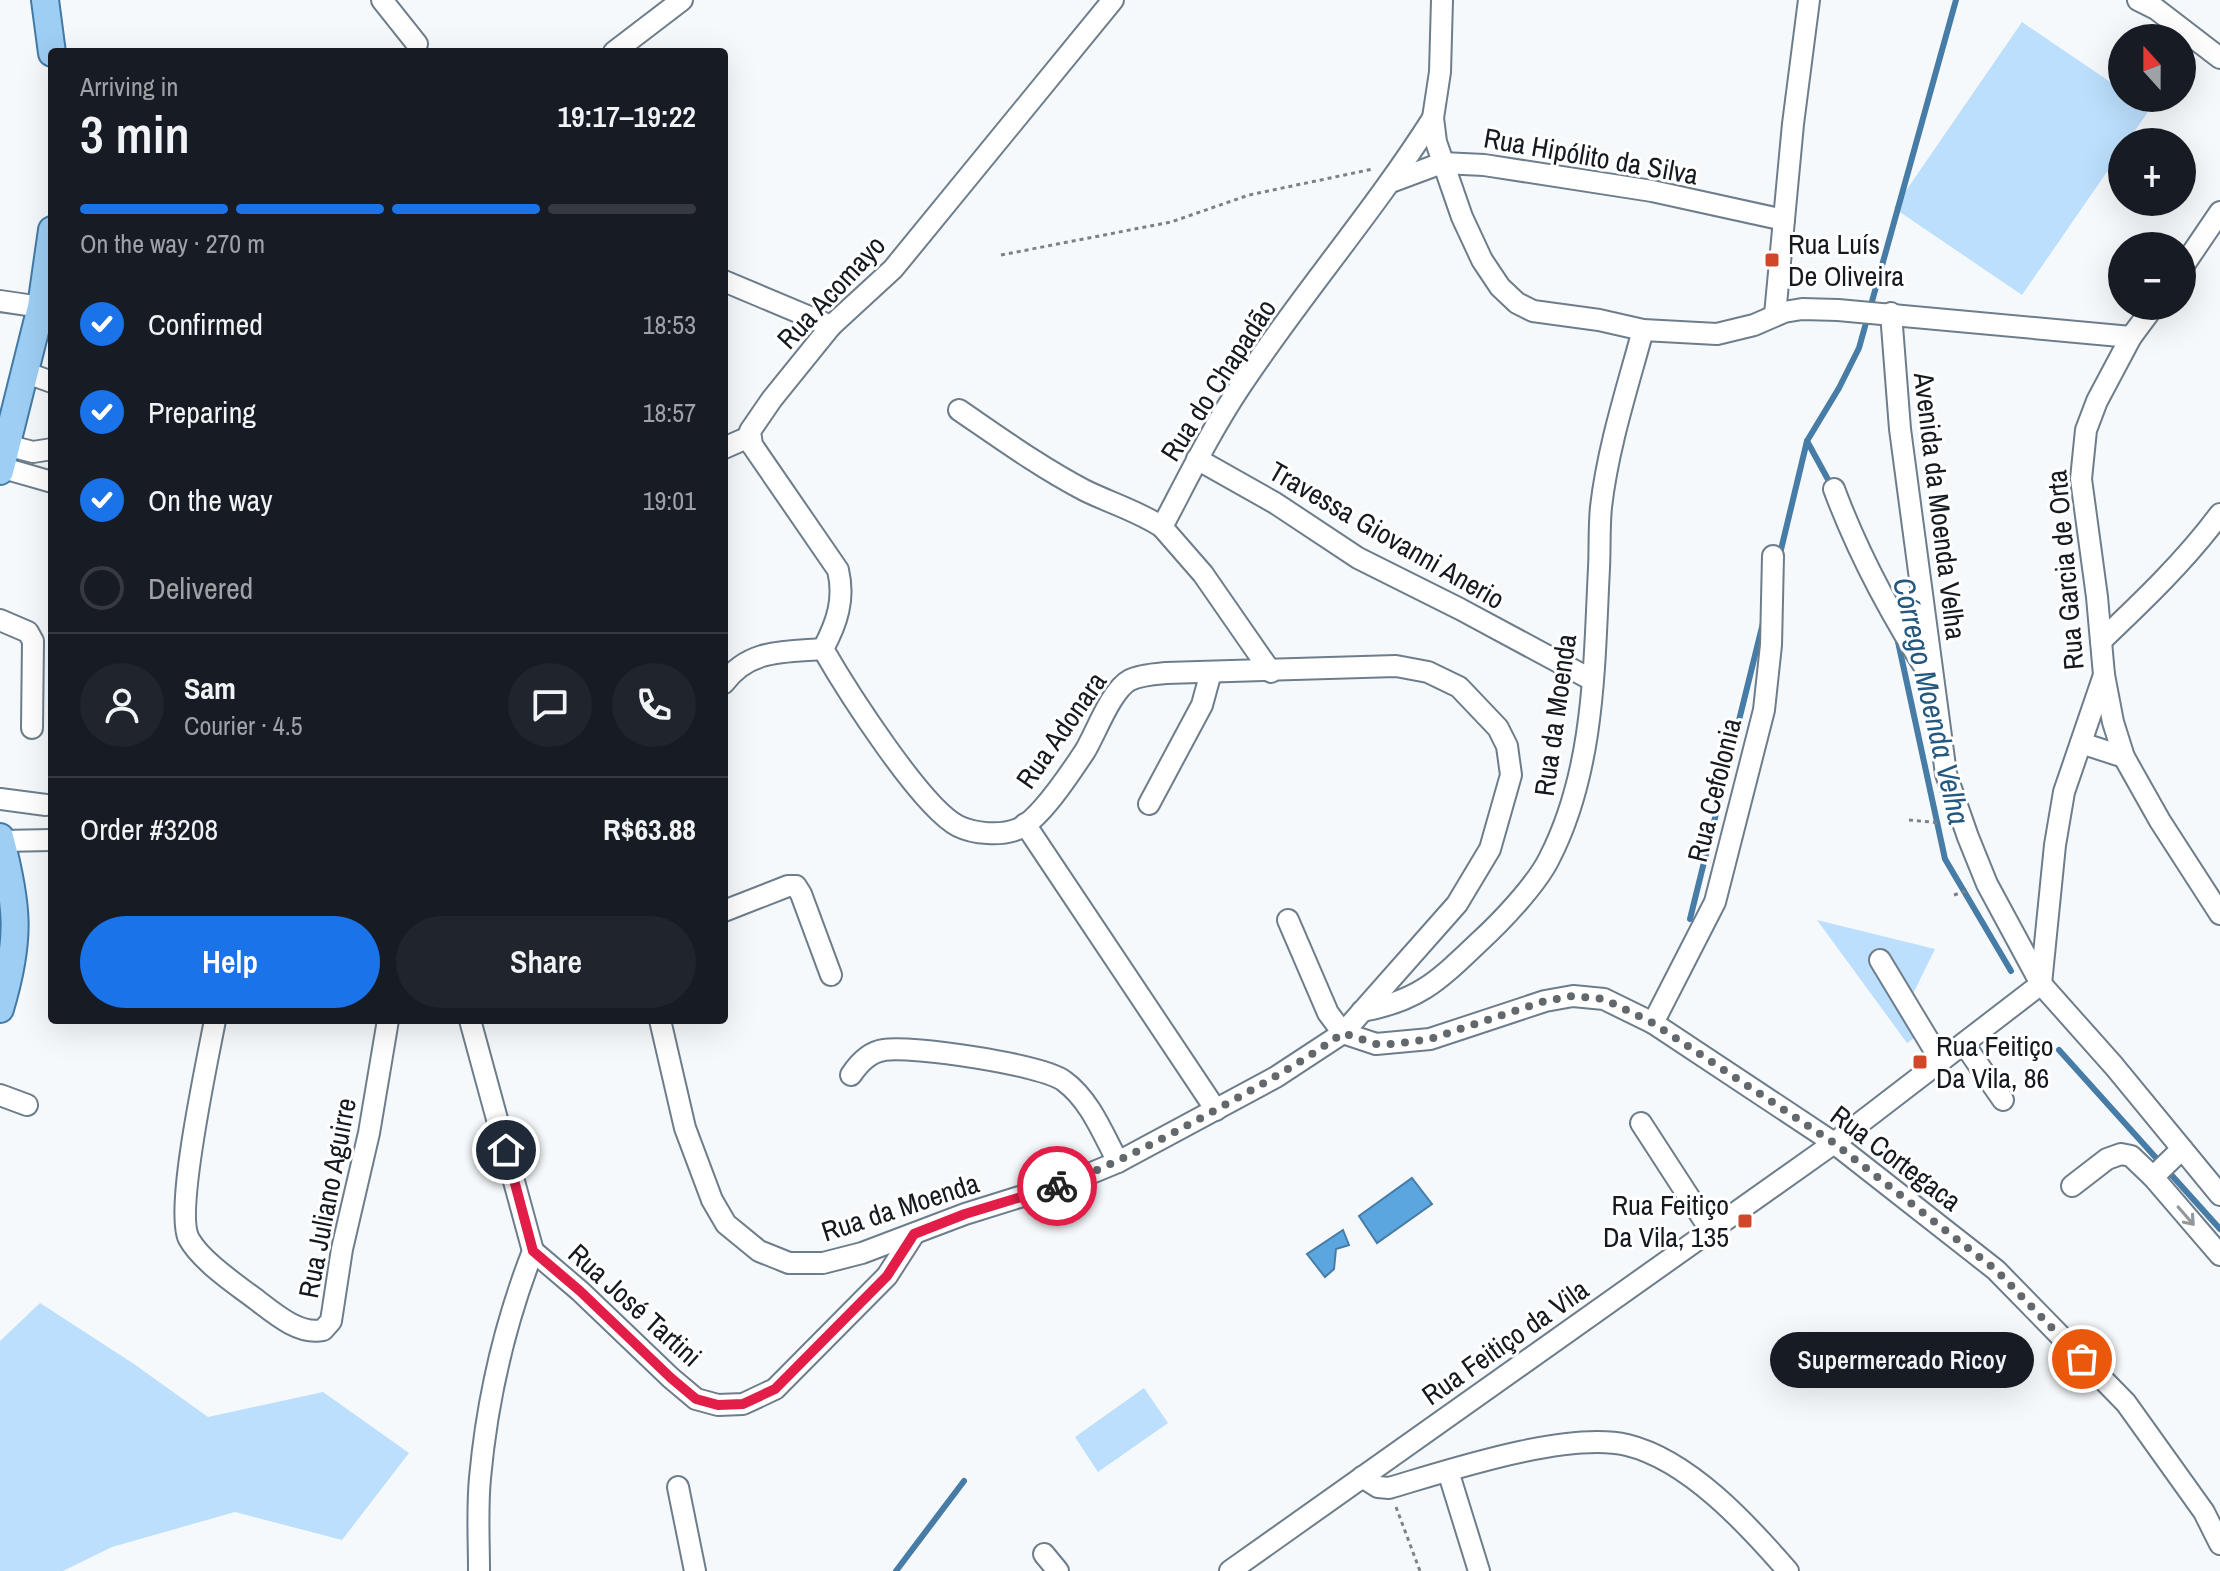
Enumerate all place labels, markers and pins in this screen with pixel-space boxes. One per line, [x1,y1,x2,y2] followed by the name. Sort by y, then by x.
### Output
[1788,225,1904,295] place label: Rua Luís De Oliveira
[1763,251,1781,269] marker: Rua Luís De Oliveira
[1936,1027,2054,1097] place label: Rua Feitiço Da Vila, 86
[1911,1053,1929,1071] marker: Rua Feitiço Da Vila, 86
[472,1116,540,1184] pin
[1603,1186,1729,1256] place label: Rua Feitiço Da Vila, 135
[1736,1212,1754,1230] marker: Rua Feitiço Da Vila, 135
[2048,1325,2116,1393] pin
[1770,1331,2034,1387] callout: Supermercado Ricoy

